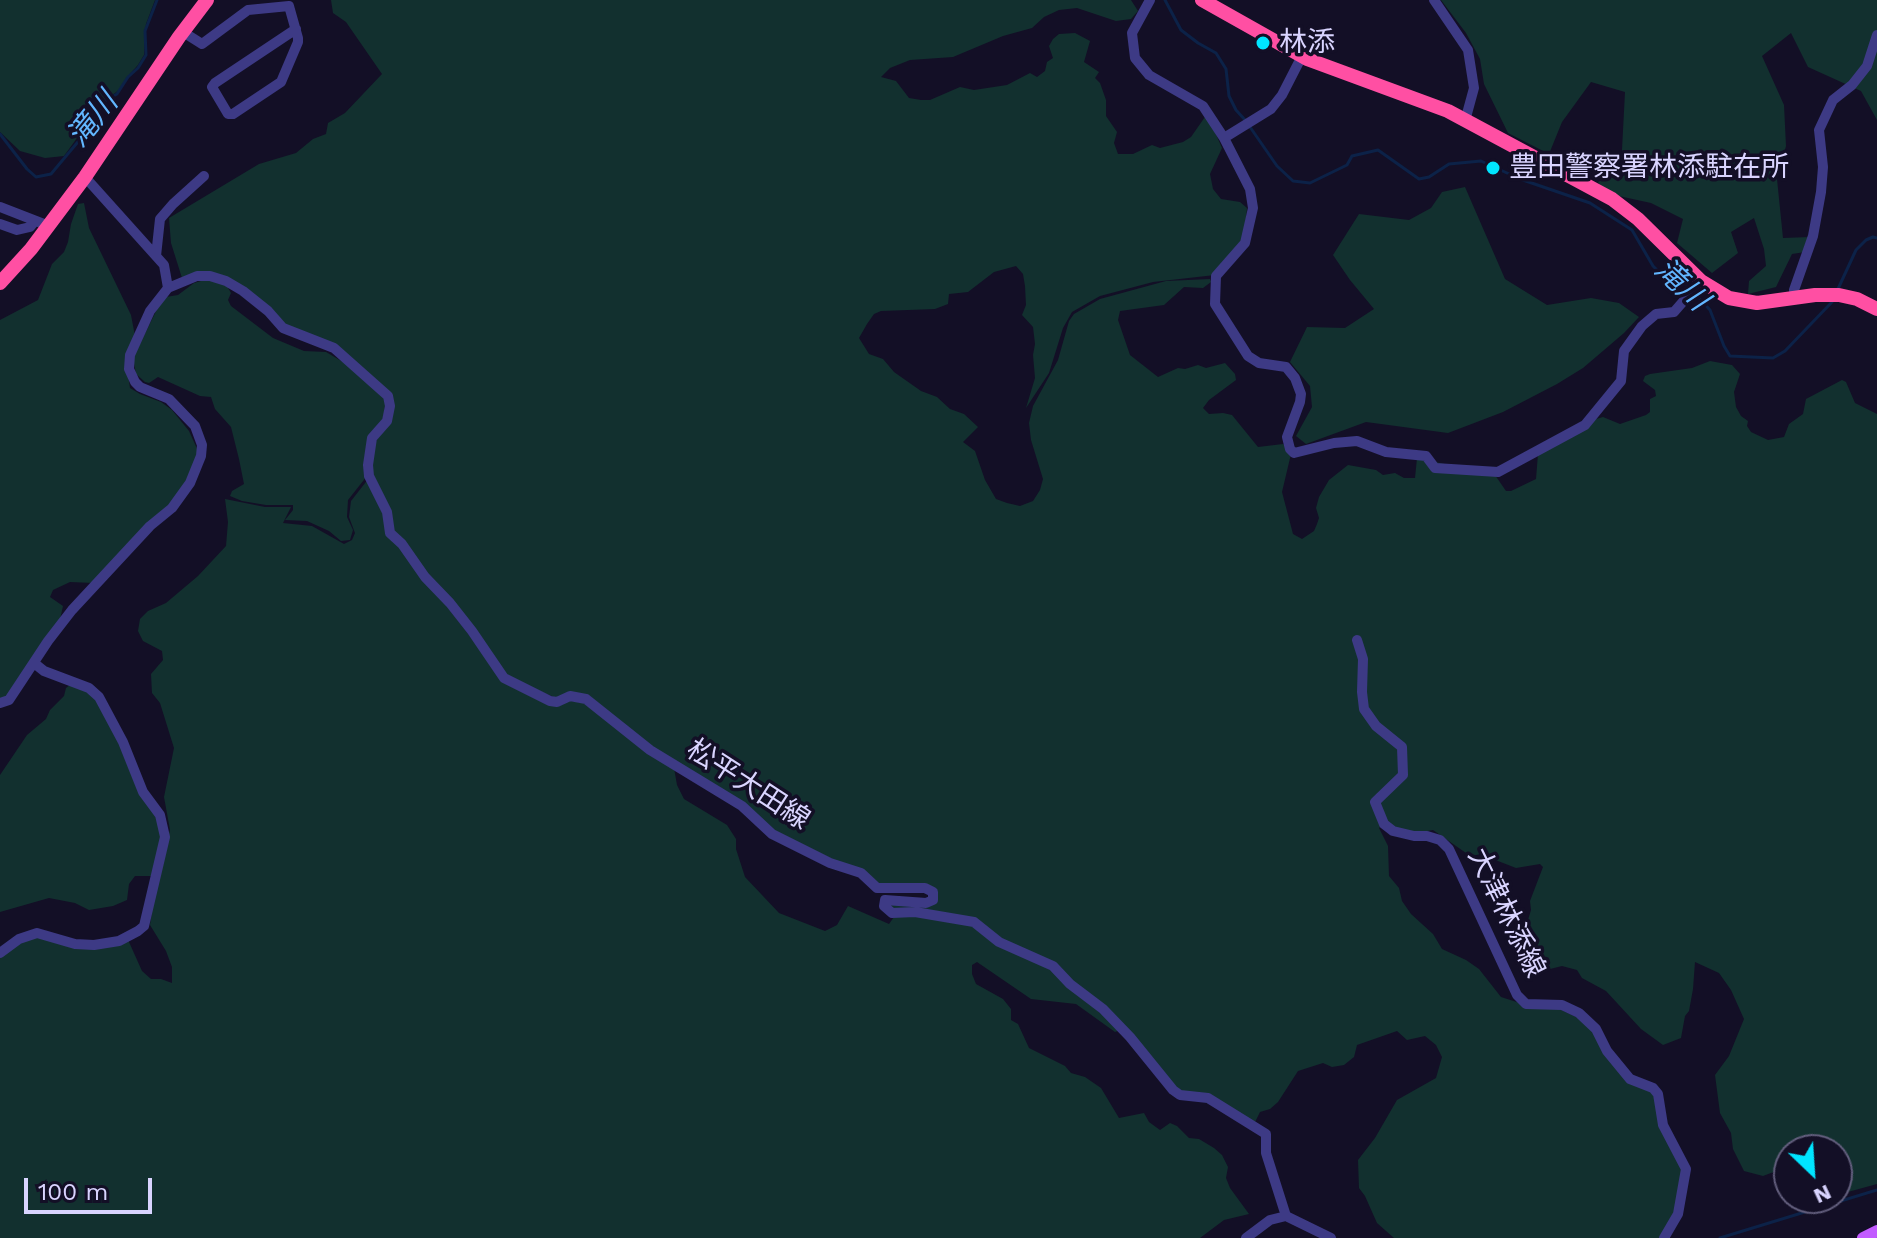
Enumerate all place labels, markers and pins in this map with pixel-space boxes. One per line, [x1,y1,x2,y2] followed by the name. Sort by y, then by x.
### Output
[1279,26,1335,60] place label: 林添
[1254,34,1272,52] marker: 林添
[1509,151,1789,185] place label: 豊田警察署林添駐在所
[1484,159,1502,177] marker: 豊田警察署林添駐在所

